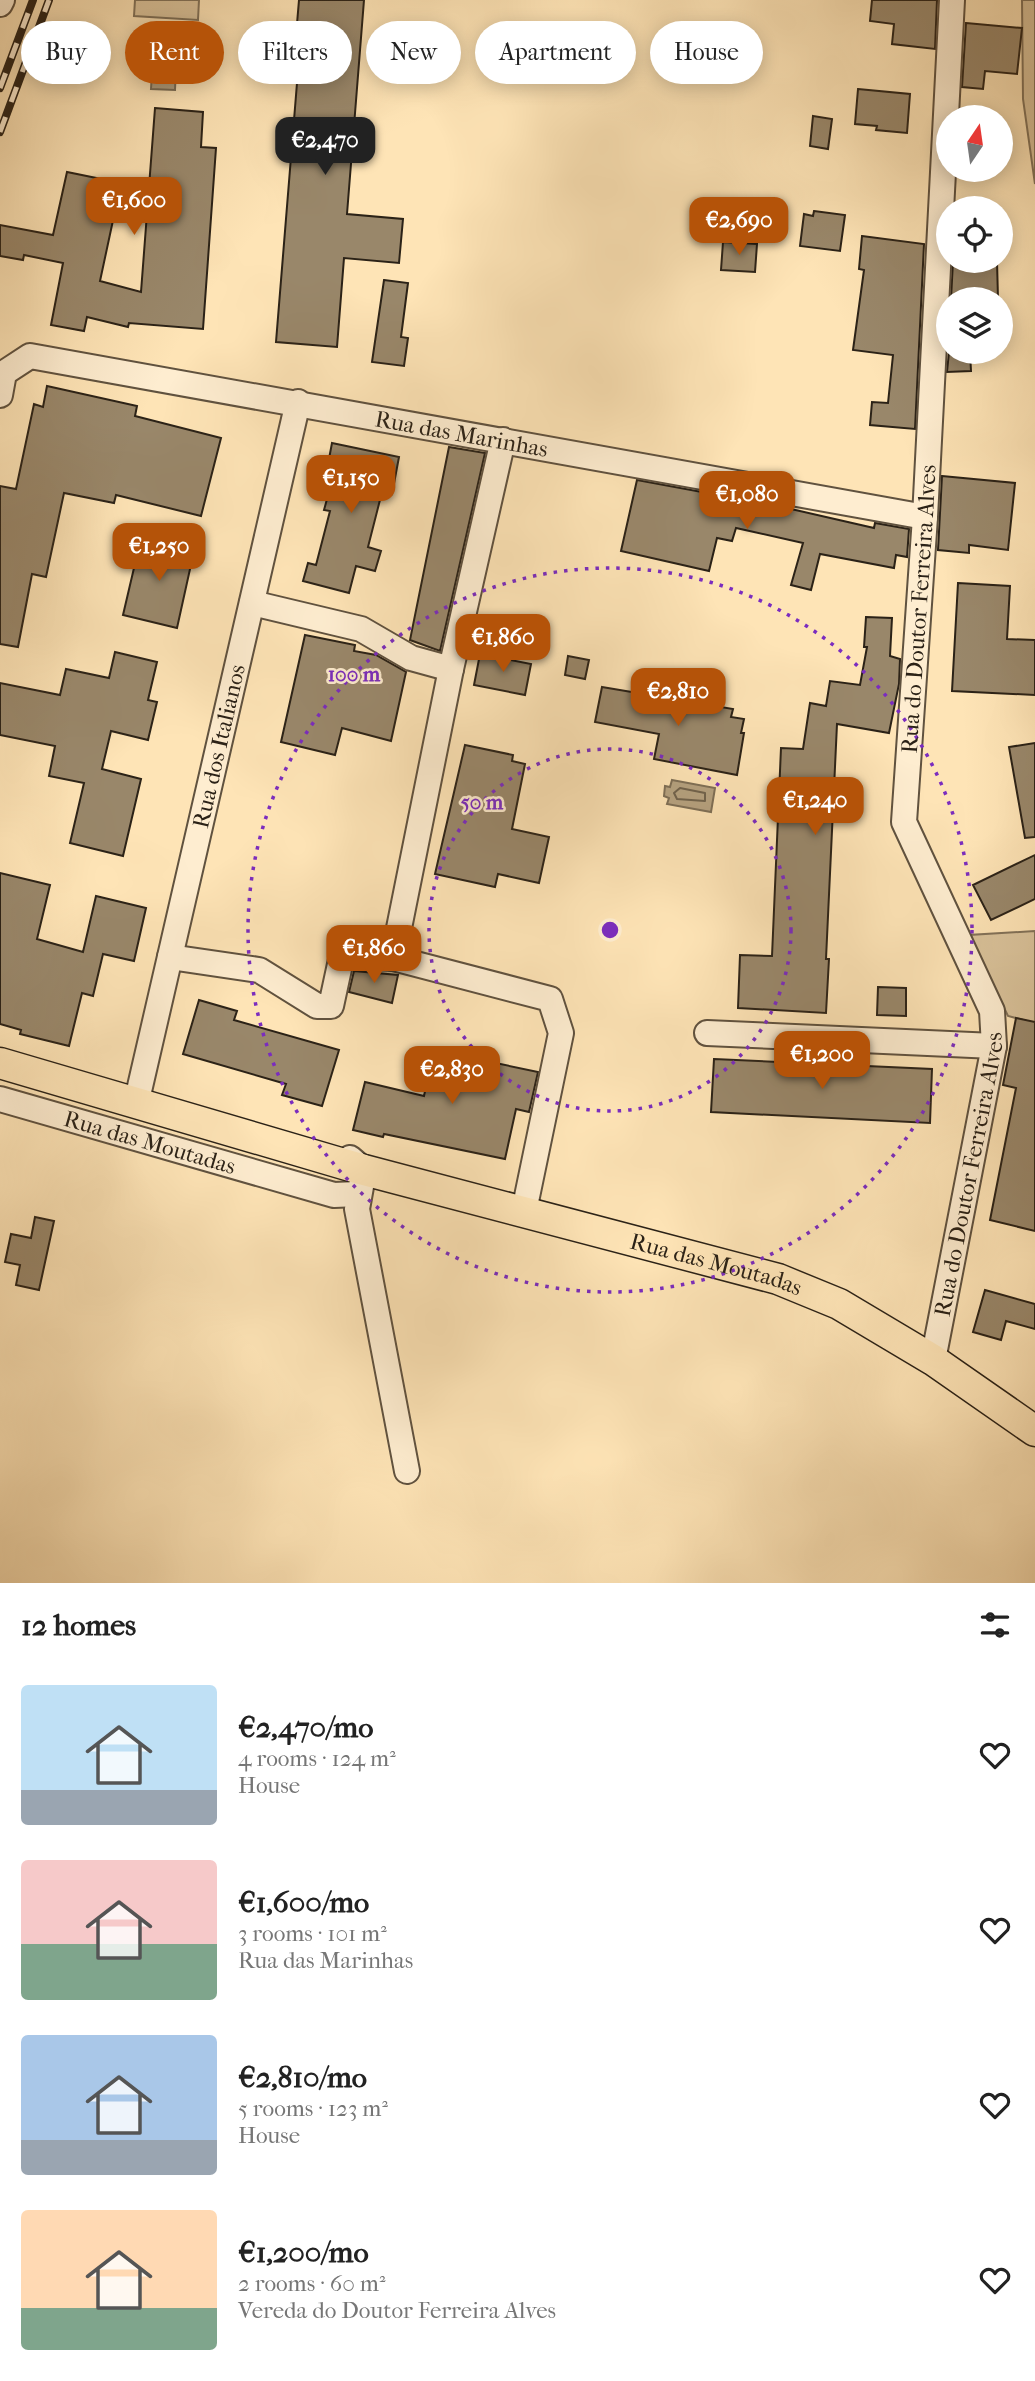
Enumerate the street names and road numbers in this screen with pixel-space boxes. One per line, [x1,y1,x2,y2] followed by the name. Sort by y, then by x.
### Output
[373,405,550,462] street label: Rua das Marinhas
[895,464,941,754] street label: Rua do Doutor Ferreira Alves
[187,662,251,831] street label: Rua dos Italianos
[928,1032,1008,1319] street label: Rua do Doutor Ferreira Alves
[61,1105,239,1180] street label: Rua das Moutadas
[627,1227,806,1301] street label: Rua das Moutadas

